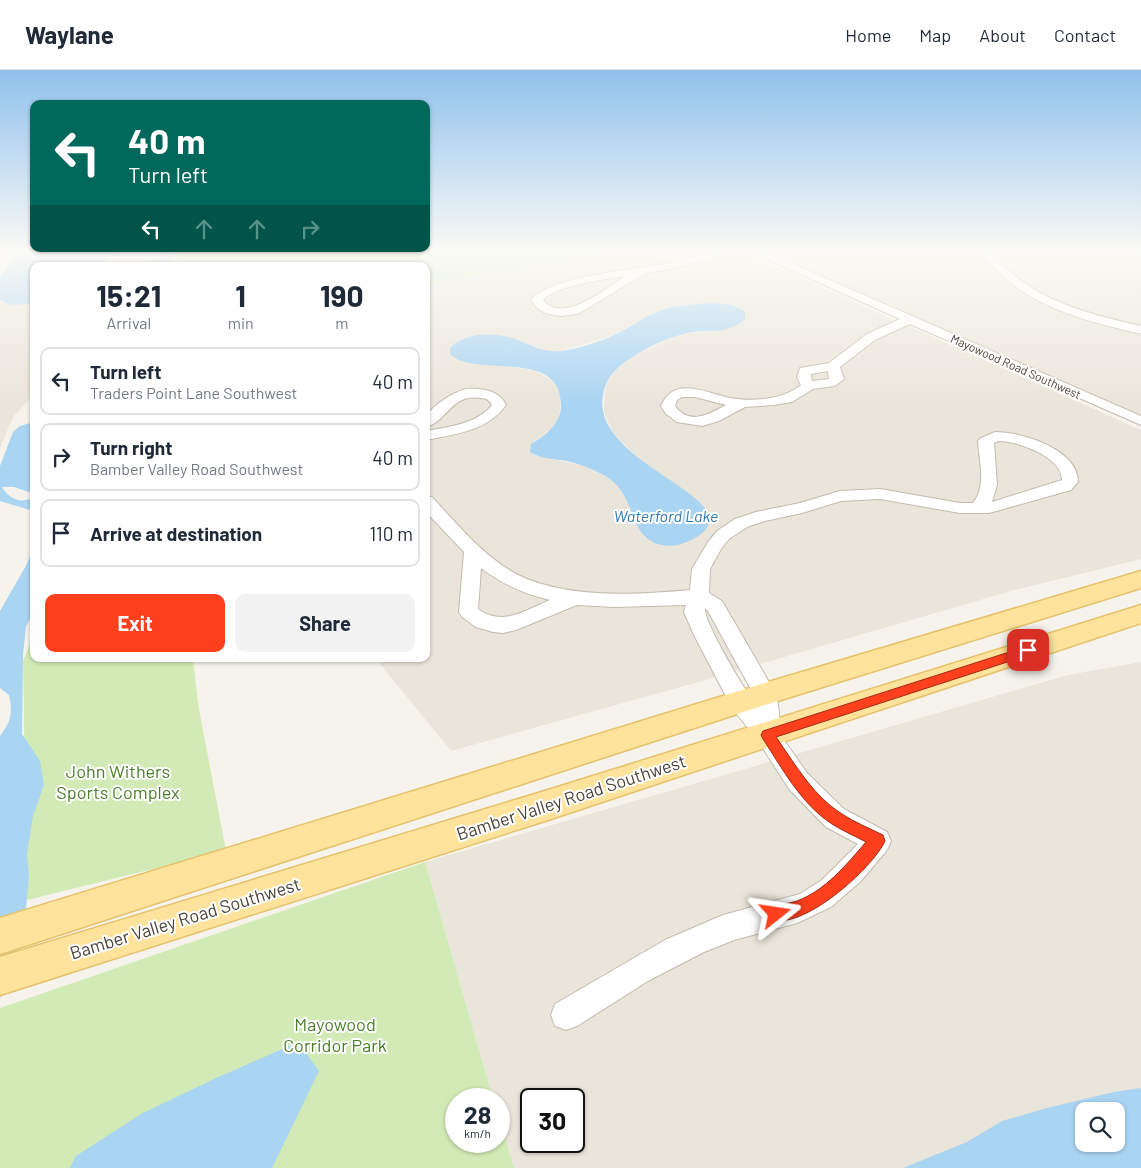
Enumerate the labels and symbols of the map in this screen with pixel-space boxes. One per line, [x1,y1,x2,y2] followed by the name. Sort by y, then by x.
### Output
[949,331,1083,401] street label: Mayowood Road Southwest
[614,506,718,525] water label: Waterford Lake
[1007,629,1049,671] pin
[454,749,688,845] street label: Bamber Valley Road Southwest
[56,760,180,803] park label: John Withers Sports Complex
[67,872,303,964] street label: Bamber Valley Road Southwest
[749,887,801,939] position arrow
[283,1013,387,1056] park label: Mayowood Corridor Park
[520,1088,585,1153] speed limit sign: 30

